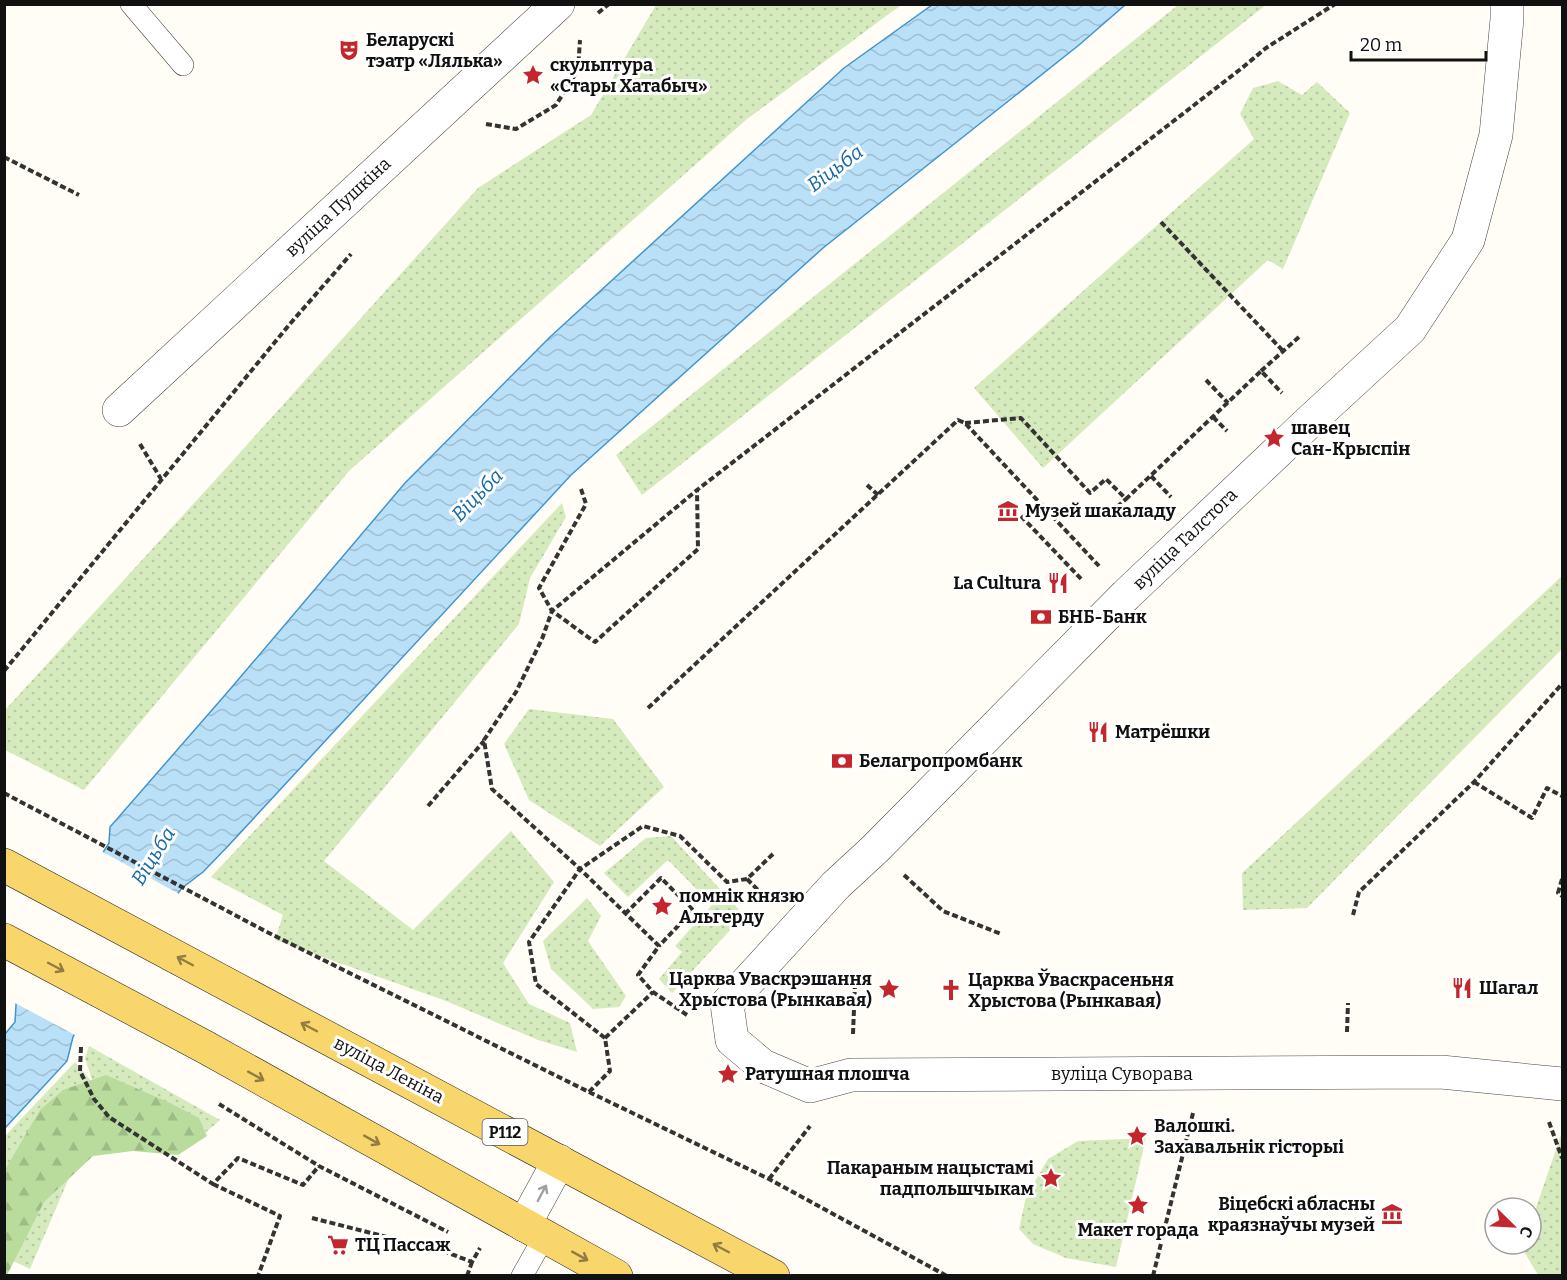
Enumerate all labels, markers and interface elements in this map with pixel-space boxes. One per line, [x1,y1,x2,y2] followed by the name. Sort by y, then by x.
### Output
[1351,24,1486,62] scale bar
[366,29,503,72] place label: Беларускі тэатр «Лялька»
[1360,34,1402,56] text: 20 m
[337,38,361,62] theatre icon: Беларускі тэатр «Лялька»
[550,54,708,97] place label: скульптура «Стары Хатабыч»
[521,63,545,87] place icon: скульптура «Стары Хатабыч»
[802,139,868,197] water label: Віцьба
[281,152,395,262] street label: вуліца Пушкіна
[1291,417,1410,460] place label: шавец Сан-Крыспін
[1262,426,1286,450] place icon: шавец Сан-Крыспін
[446,464,508,526] water label: Віцьба
[1128,484,1242,594] street label: вуліца Талстога
[996,499,1020,523] museum icon: Музей шакаладу
[1025,500,1177,522] place label: Музей шакаладу
[1046,571,1070,595] restaurant icon: La Cultura
[953,572,1041,594] place label: La Cultura
[1029,605,1053,629] bank icon: БНБ-Банк
[1058,606,1147,628] place label: БНБ-Банк
[1086,720,1110,744] restaurant icon: Матрёшки
[1115,721,1210,743] place label: Матрёшки
[830,749,854,773] bank icon: Белагропромбанк
[859,750,1022,772] place label: Белагропромбанк
[126,823,180,889] water label: Віцьба
[679,885,805,928] place label: помнік князю Альгерду
[650,894,674,918] place icon: помнік князю Альгерду
[177,955,194,967] one-way arrow
[47,961,64,973] one-way arrow
[669,968,872,1011] place label: Царква Уваскрэшання Хрыстова (Рынкавая)
[968,968,1174,1012] place label: Царква Ўваскрасеньня Хрыстова (Рынкавая)
[1450,976,1474,1000] restaurant icon: Шагал
[877,977,901,1001] place icon: Царква Уваскрэшання Хрыстова (Рынкавая)
[1479,977,1538,999] place label: Шагал
[939,978,963,1002] church icon: Царква Ўваскрасеньня Хрыстова (Рынкавая)
[300,1021,318,1032] one-way arrow
[330,1032,448,1108] street label: вуліца Леніна
[716,1062,740,1086] place icon: Ратушная плошча
[745,1063,910,1085] place label: Ратушная плошча
[1051,1063,1193,1085] street label: вуліца Суворава
[247,1070,264,1082] one-way arrow
[1154,1115,1344,1158] place label: Валошкі. Захавальнік гісторыі
[482,1119,528,1145] road number: Р112
[1125,1124,1149,1148] place icon: Валошкі. Захавальнік гісторыі
[363,1134,380,1146] one-way arrow
[827,1157,1034,1200] place label: Пакараным нацыстамі падпольшчыкам
[1039,1166,1063,1190] place icon: Пакараным нацыстамі падпольшчыкам
[536,1185,548,1203] one-way arrow
[1126,1193,1150,1217] place icon: Макет горада
[1208,1193,1375,1236] place label: Віцебскі абласны краязнаўчы музей
[1483,1196,1543,1256] north arrow
[1380,1202,1404,1226] museum icon: Віцебскі абласны краязнаўчы музей
[1077,1219,1199,1241] place label: Макет горада
[1516,1223,1537,1240] text: С
[326,1233,350,1257] supermarket icon: ТЦ Пассаж
[355,1234,451,1256] place label: ТЦ Пассаж
[713,1242,731,1253] one-way arrow
[571,1250,588,1262] one-way arrow

